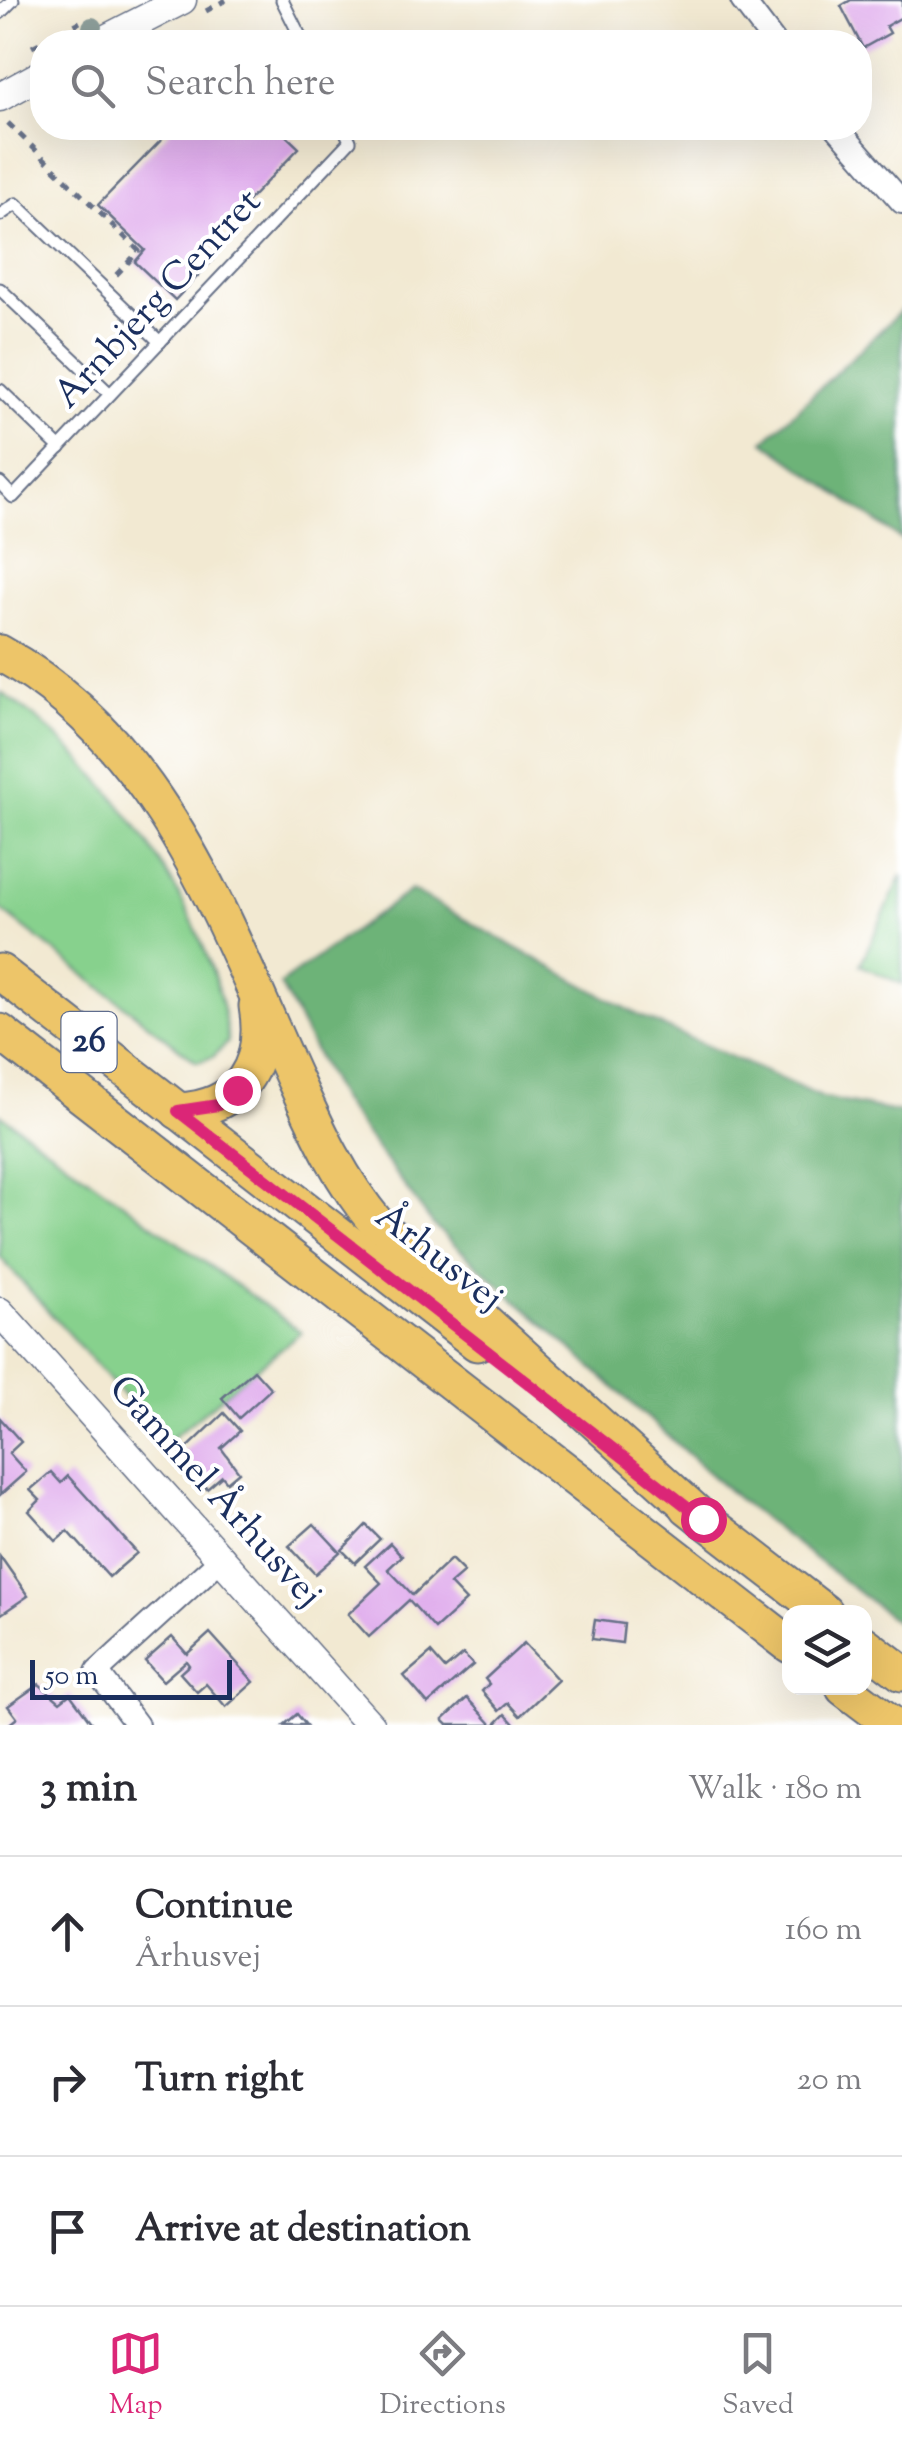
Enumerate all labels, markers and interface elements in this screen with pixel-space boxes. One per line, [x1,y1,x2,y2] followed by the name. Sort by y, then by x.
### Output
[30,30,872,140] search box
[65,58,120,113] icon: search
[145,58,336,112] text: Search here
[43,178,275,422] street label: Arnbjerg Centret
[62,1012,116,1072] road number: 26
[215,1068,261,1114] route end
[362,1191,514,1326] street label: Århusvej
[95,1364,334,1621] street label: Gammel Århusvej
[681,1497,727,1543] route start
[782,1605,872,1695] map controls
[782,1605,872,1695] button: layers
[30,1655,232,1700] scale bar
[45,1657,99,1697] text: 50 m
[40,1760,137,1820] text: 3 min
[688,1767,862,1813] text: Walk · 180 m
[135,1881,293,1935] text: Continue
[40,1904,95,1959] icon: ahead
[785,1908,862,1954] text: 160 m
[135,1935,261,1981] text: Århusvej
[40,2054,95,2109] icon: right
[135,2054,303,2108] text: Turn right
[797,2058,862,2104] text: 20 m
[40,2204,95,2259] icon: arrive
[135,2204,471,2258] text: Arrive at destination
[108,2326,163,2426] tab: Map
[379,2326,506,2426] tab: Directions
[722,2326,794,2426] tab: Saved

